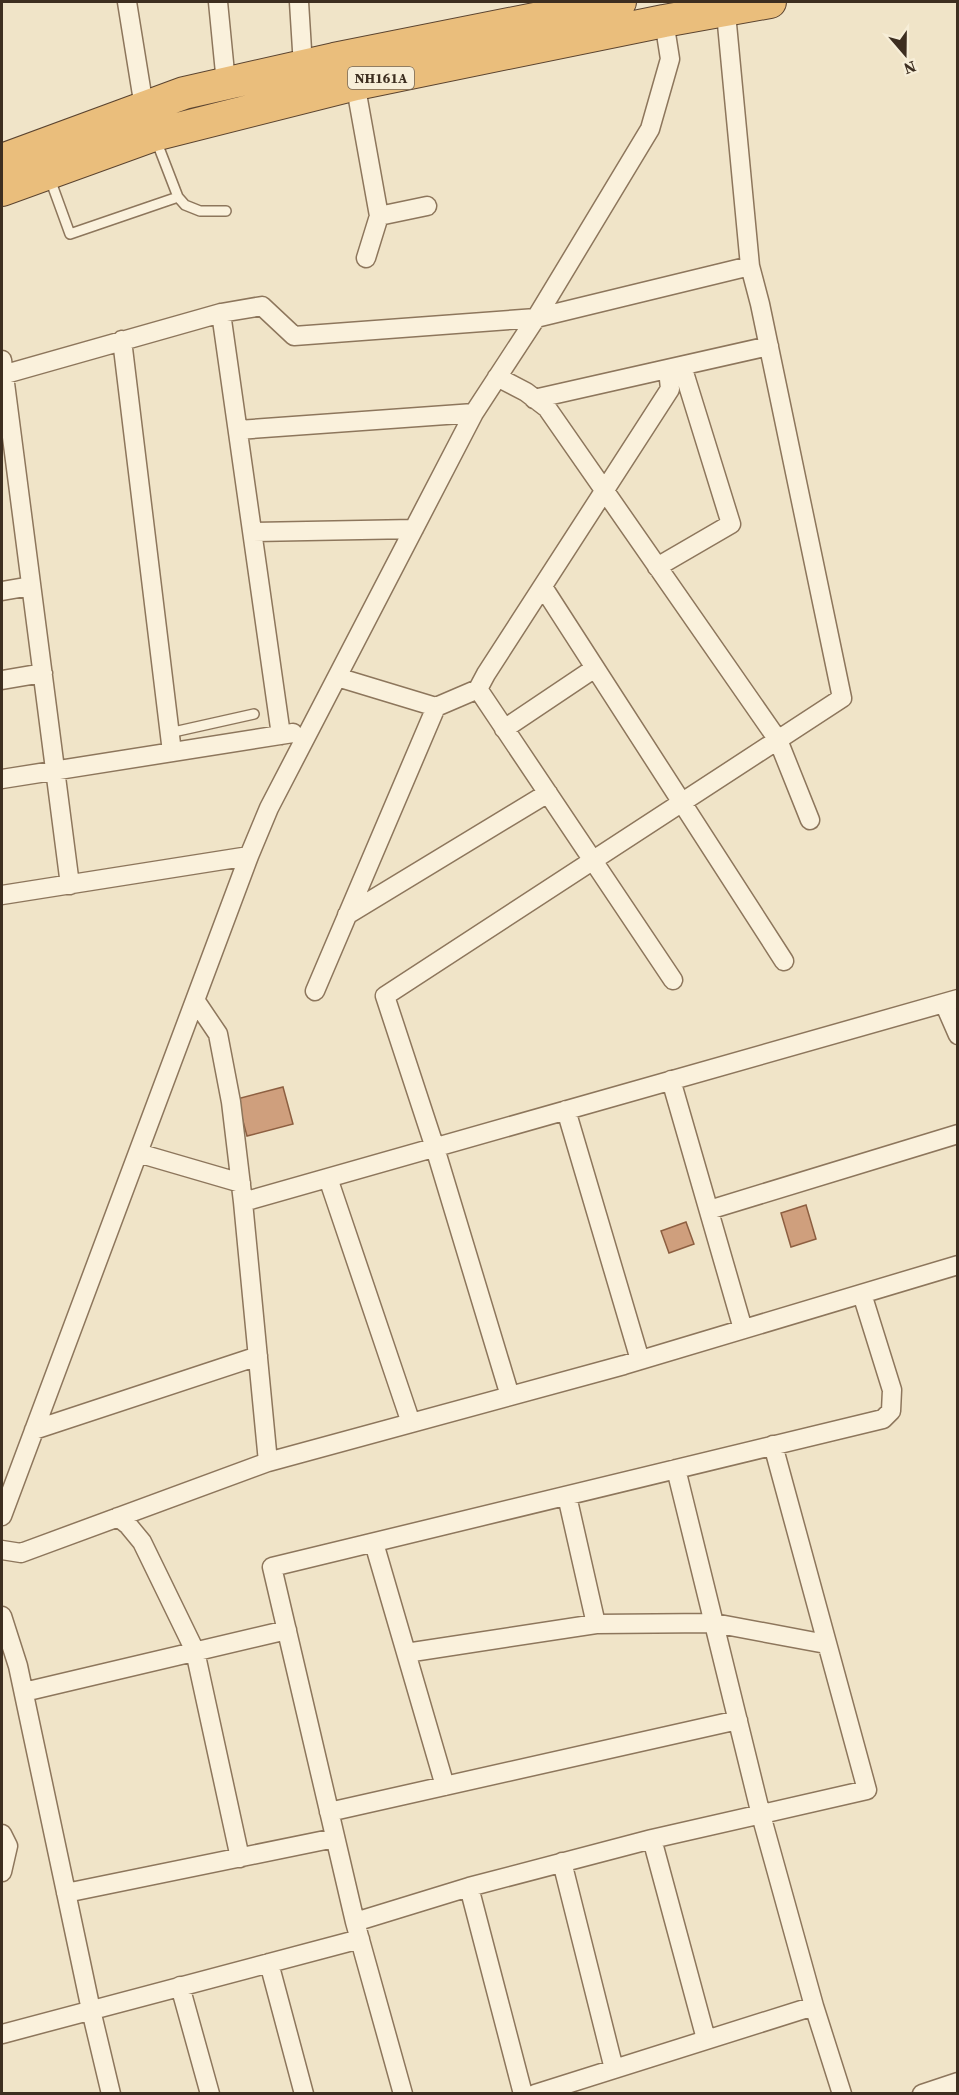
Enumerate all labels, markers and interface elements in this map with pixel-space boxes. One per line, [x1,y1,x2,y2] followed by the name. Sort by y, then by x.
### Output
[875,24,935,84] north arrow
[901,56,919,81] text: N
[348,67,414,89] road number: NH161A

